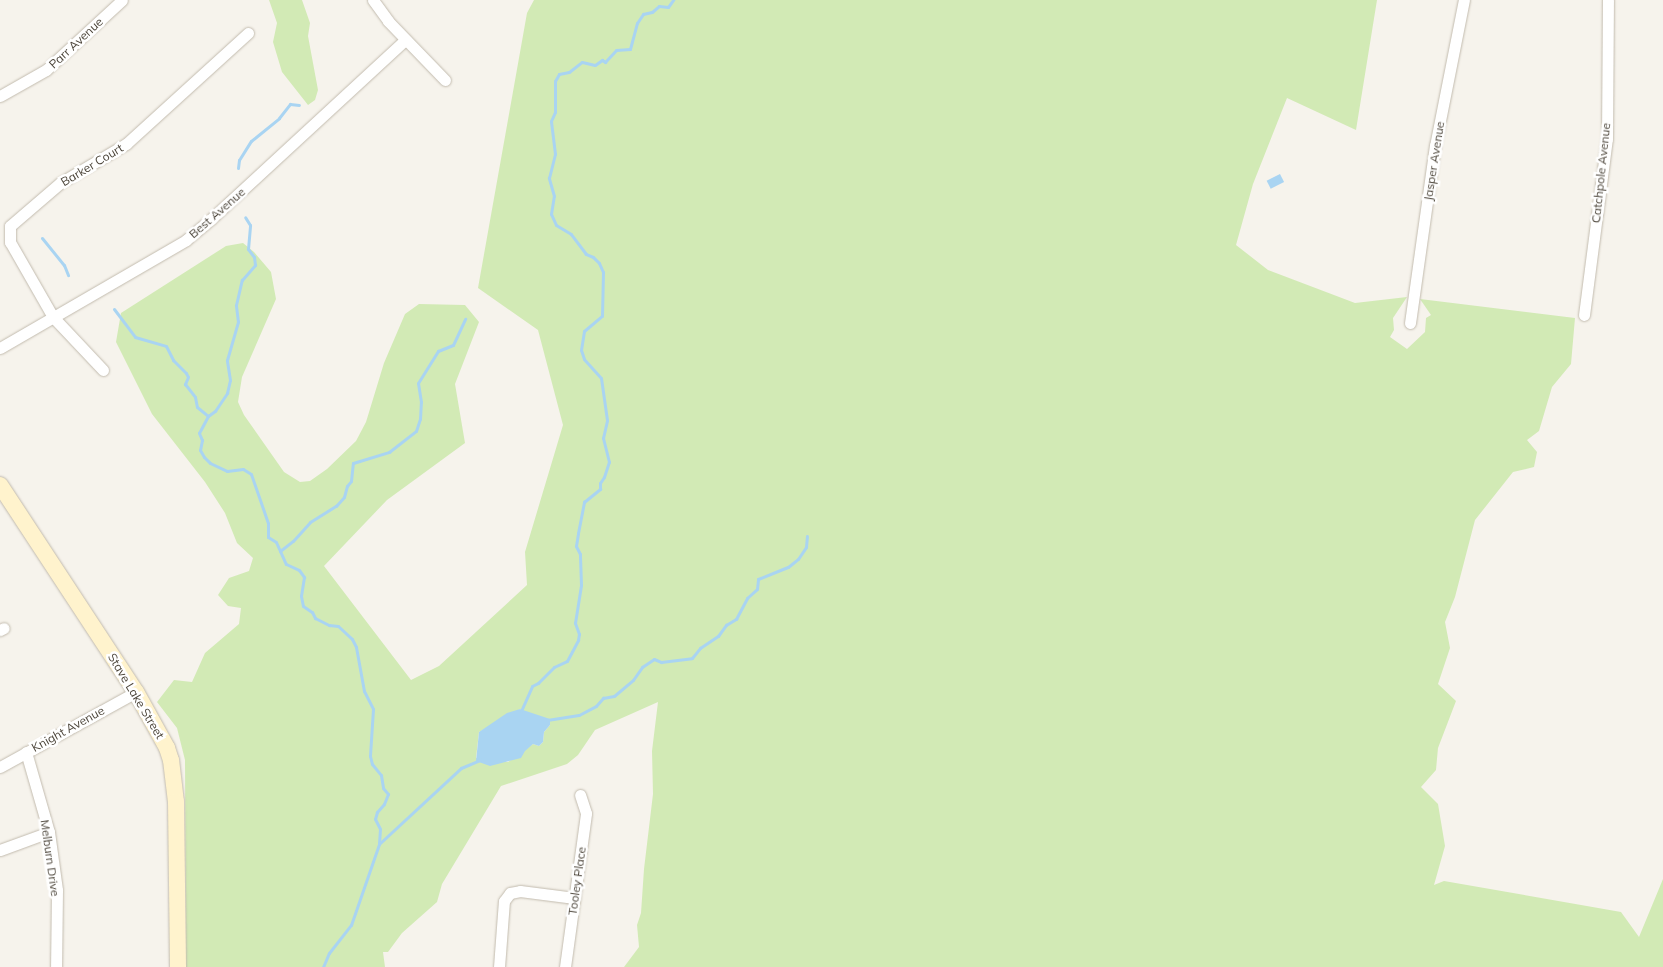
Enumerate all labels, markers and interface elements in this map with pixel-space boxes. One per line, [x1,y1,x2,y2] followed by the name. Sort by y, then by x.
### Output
[46,14,106,72] street label: Parr Avenue
[1421,120,1447,202] street label: Jasper Avenue
[1589,122,1613,224] street label: Catchpole Avenue
[58,141,126,189] street label: Barker Court
[186,185,248,241] street label: Best Avenue
[105,651,167,741] street label: Stave Lake Street
[29,703,107,755] street label: Knight Avenue
[37,819,63,897] street label: Melburn Drive
[565,846,589,916] street label: Tooley Place

